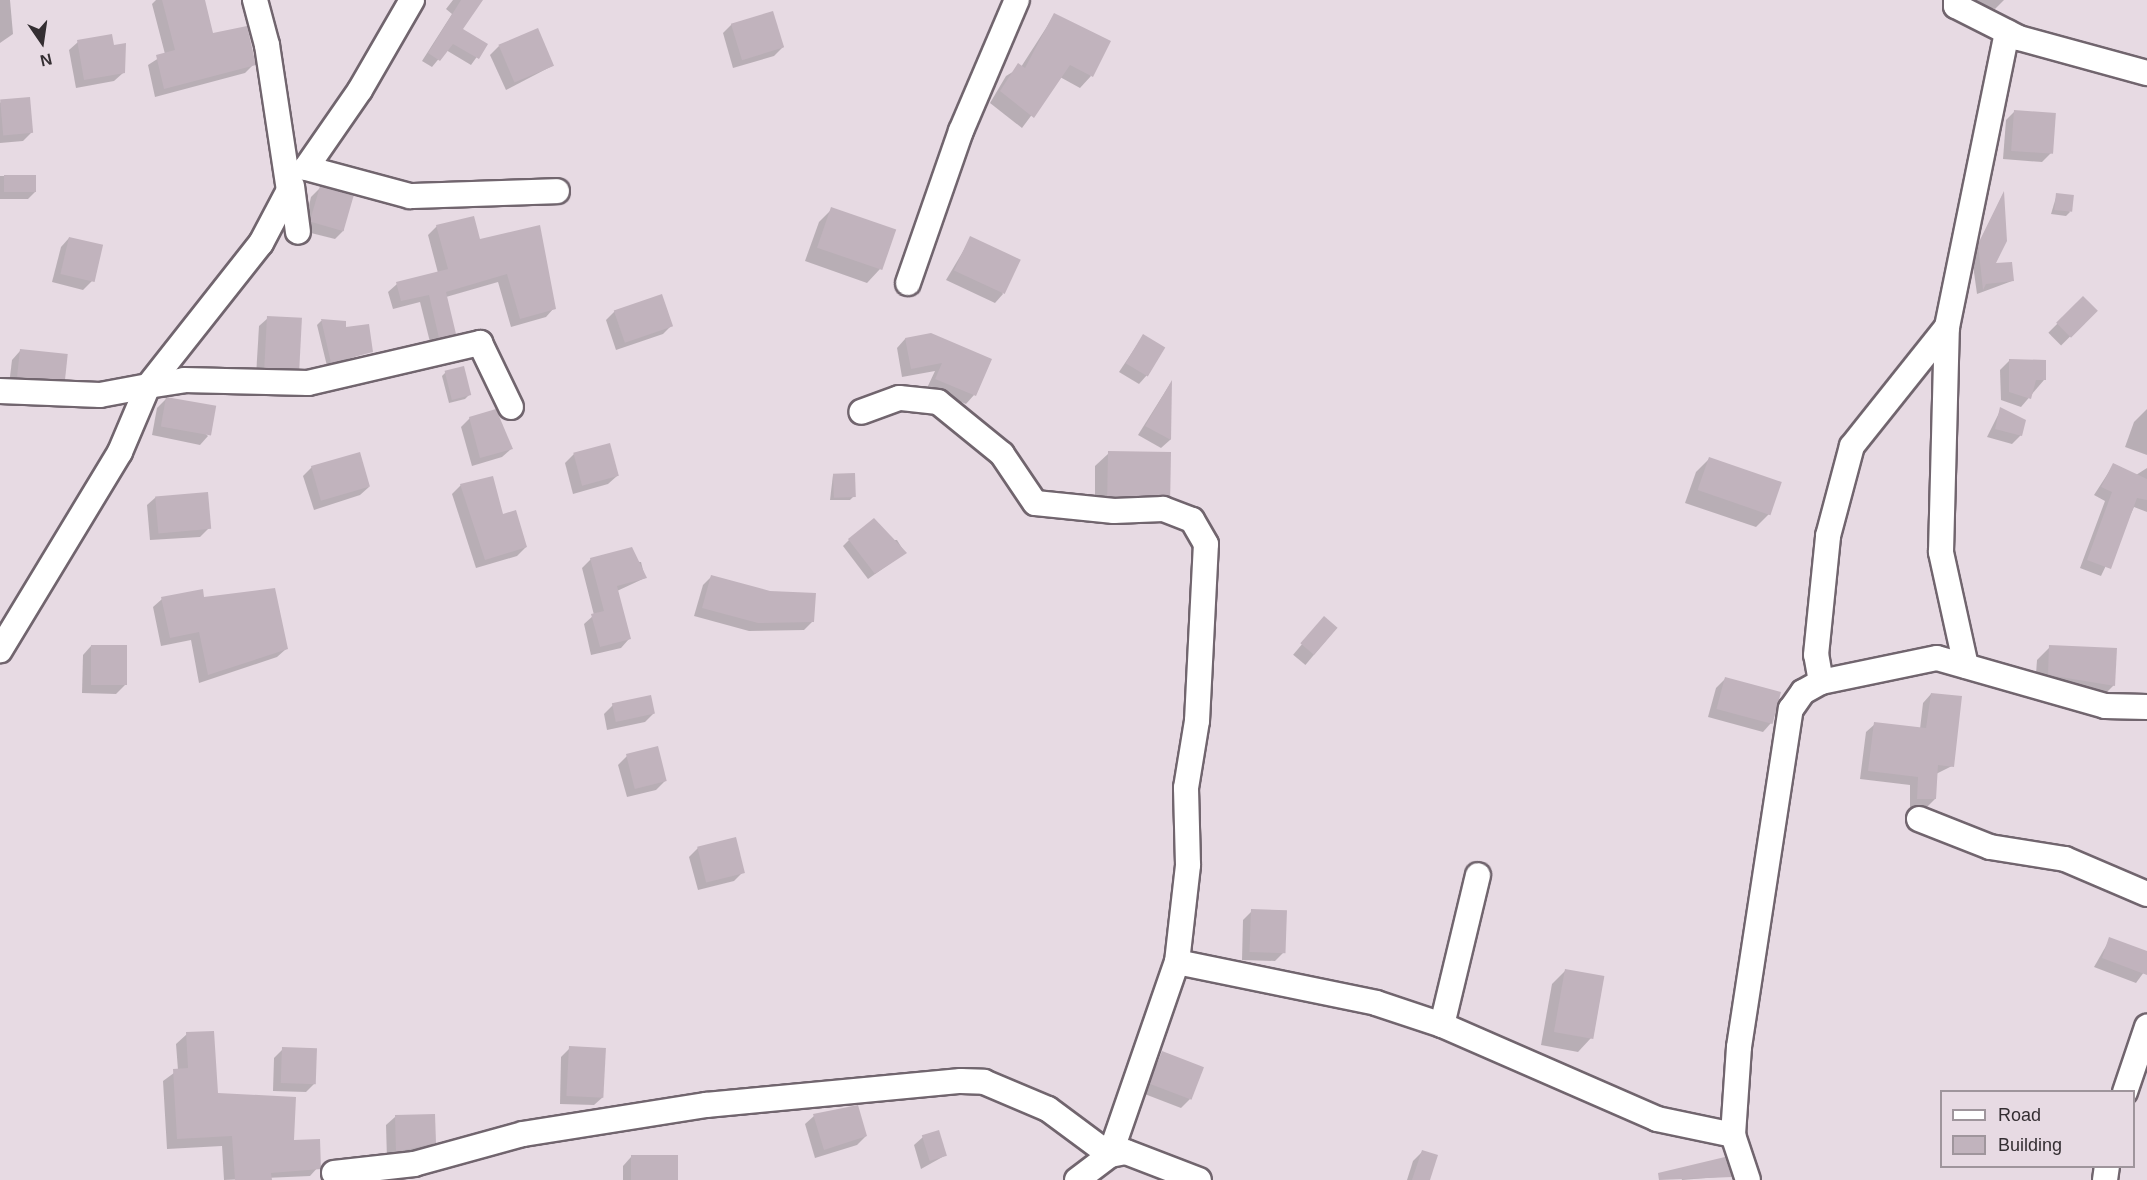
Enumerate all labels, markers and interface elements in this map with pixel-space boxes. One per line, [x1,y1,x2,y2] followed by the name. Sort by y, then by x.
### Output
[12,12,72,72] north arrow
[39,50,54,70] text: N
[1940,1090,2135,1168] legend
[1998,1105,2041,1125] text: Road
[1998,1135,2062,1155] text: Building

